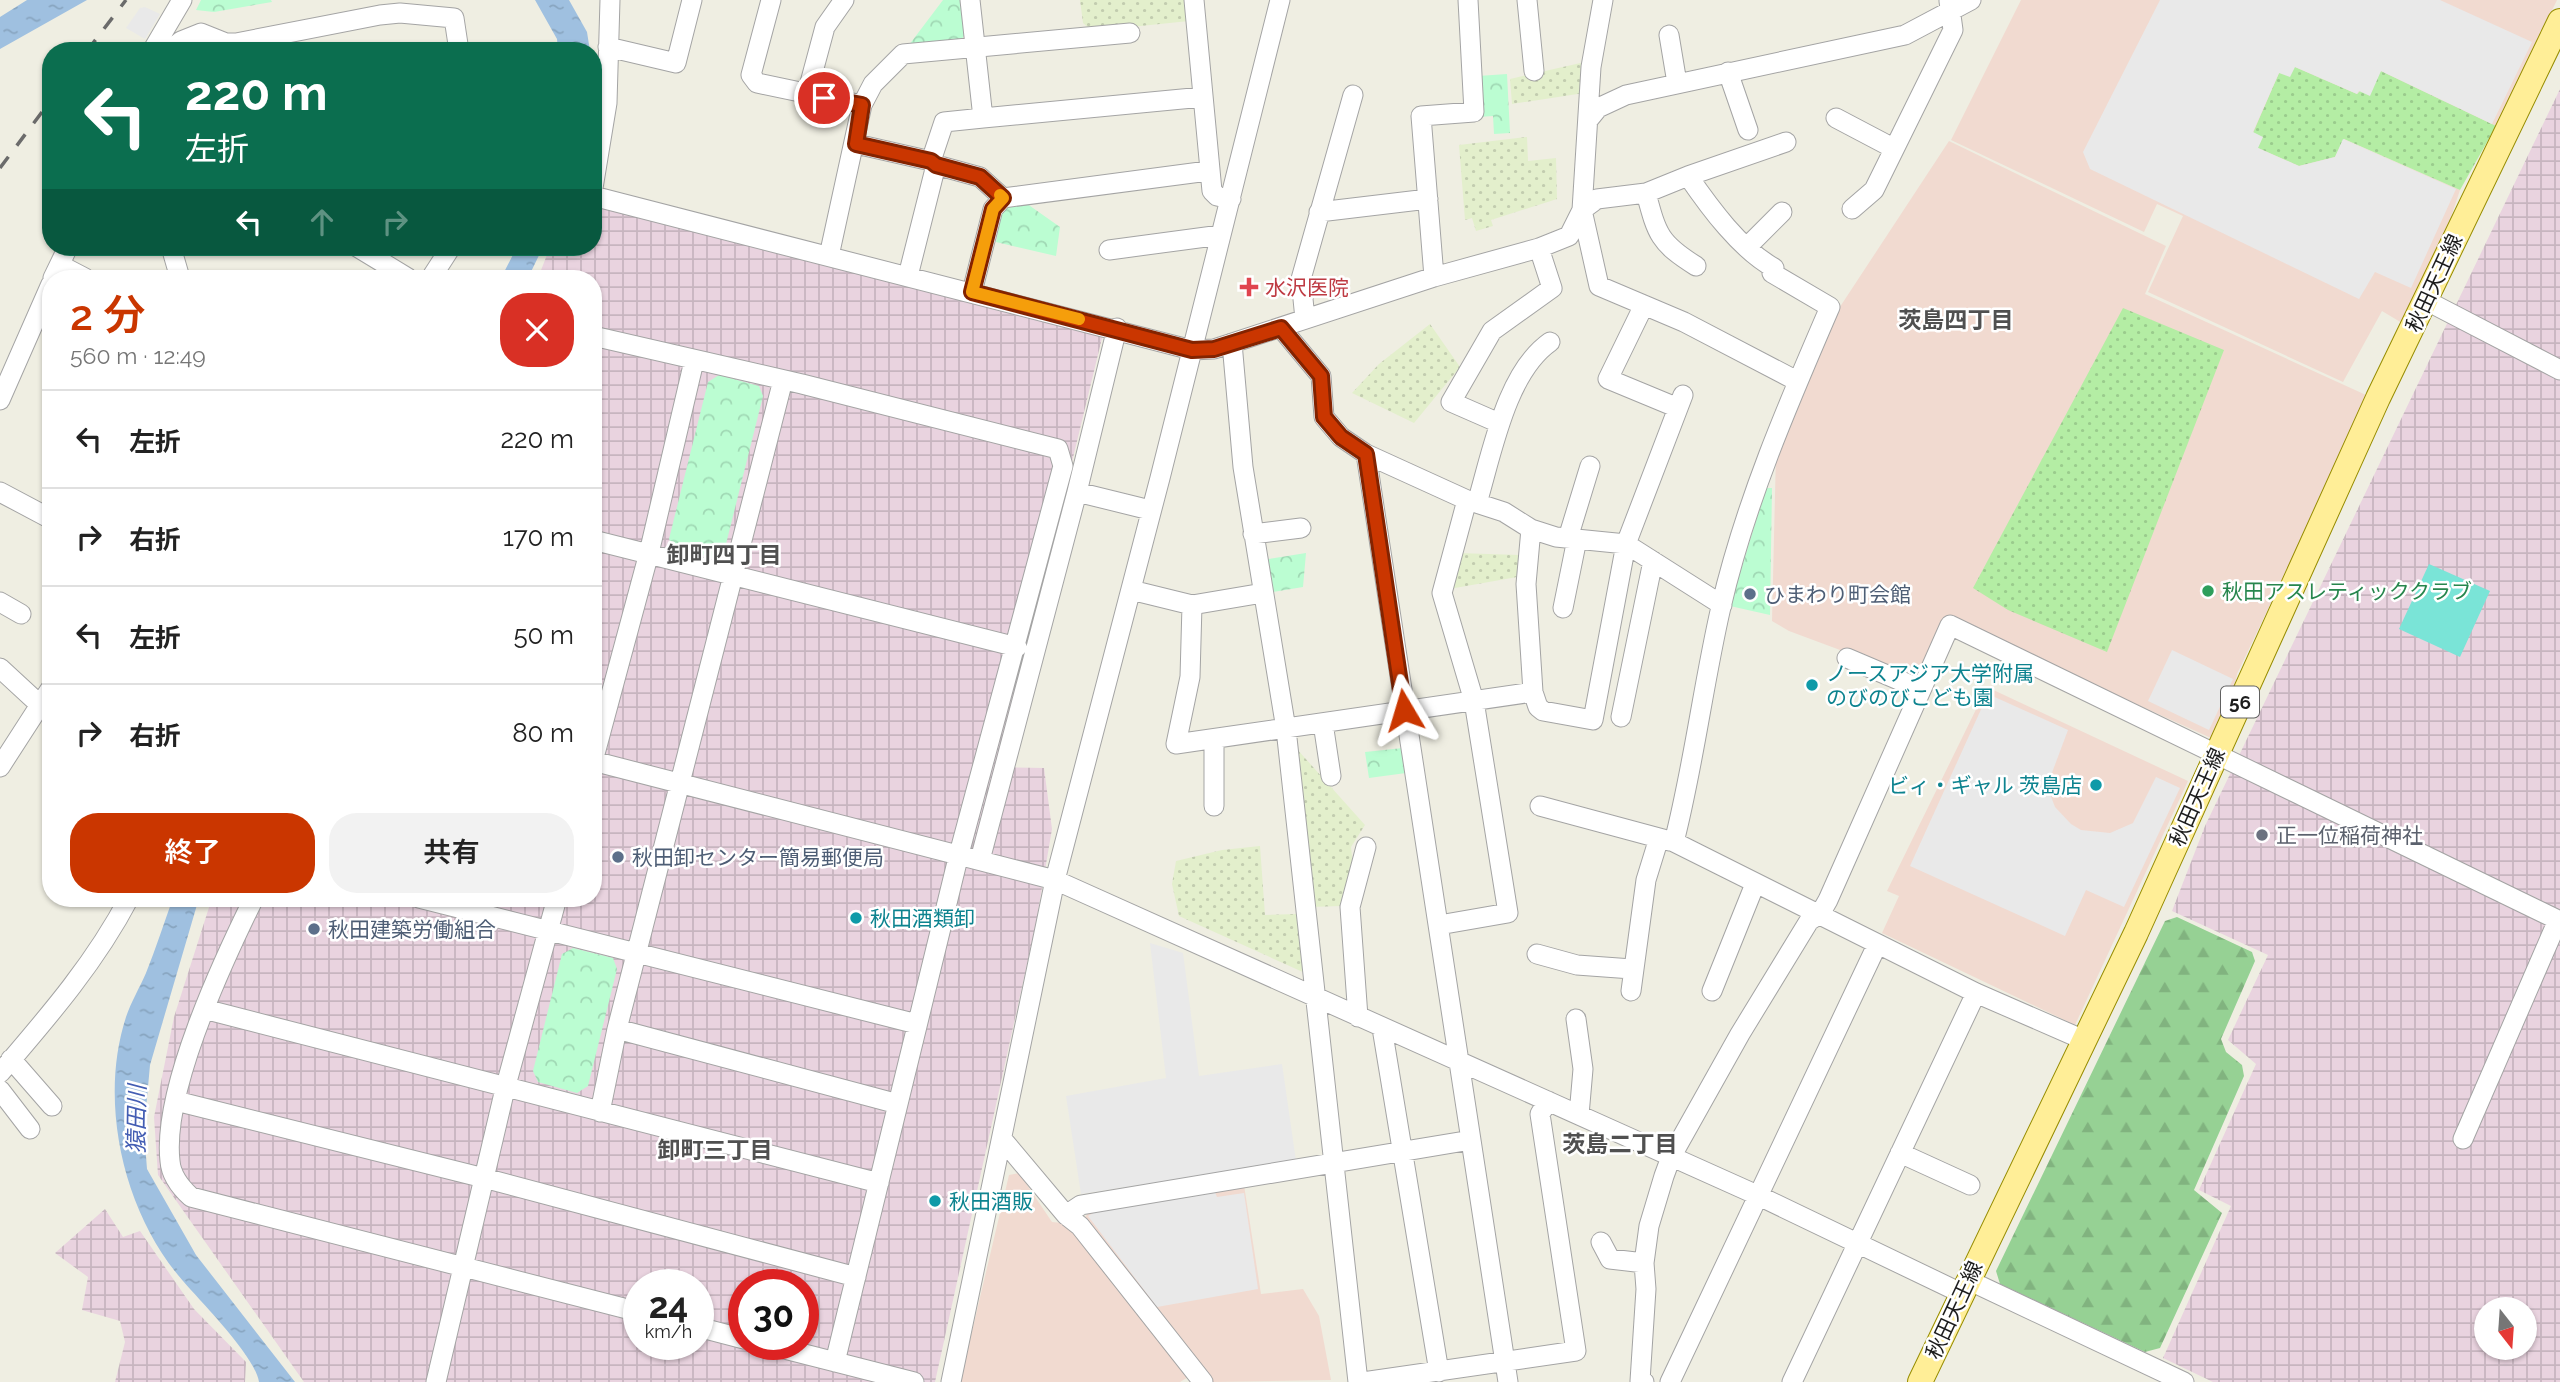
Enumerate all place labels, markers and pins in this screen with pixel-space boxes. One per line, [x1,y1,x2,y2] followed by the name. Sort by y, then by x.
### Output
[794,68,854,128] pin
[1265,275,1349,300] place label: 水沢医院
[1239,277,1259,297] marker: 水沢医院
[2222,579,2472,604] place label: 秋田アスレティッククラブ
[1764,582,1911,607] place label: ひまわり町会館
[2200,583,2216,599] marker: 秋田アスレティッククラブ
[1742,586,1758,602] marker: ひまわり町会館
[1826,661,2034,710] place label: ノースアジア大学附属 のびのびこども園
[1804,677,1820,693] marker: ノースアジア大学附属 のびのびこども園
[1888,773,2082,798] place label: ビィ・ギャル 茨島店
[2088,777,2104,793] marker: ビィ・ギャル 茨島店
[2276,823,2423,848] place label: 正一位稲荷神社
[2254,827,2270,843] marker: 正一位稲荷神社
[632,845,884,870] place label: 秋田卸センター簡易郵便局
[610,849,626,865] marker: 秋田卸センター簡易郵便局
[870,906,975,931] place label: 秋田酒類卸
[848,910,864,926] marker: 秋田酒類卸
[328,917,496,942] place label: 秋田建築労働組合
[306,921,322,937] marker: 秋田建築労働組合
[949,1189,1033,1214] place label: 秋田酒販
[927,1193,943,1209] marker: 秋田酒販

